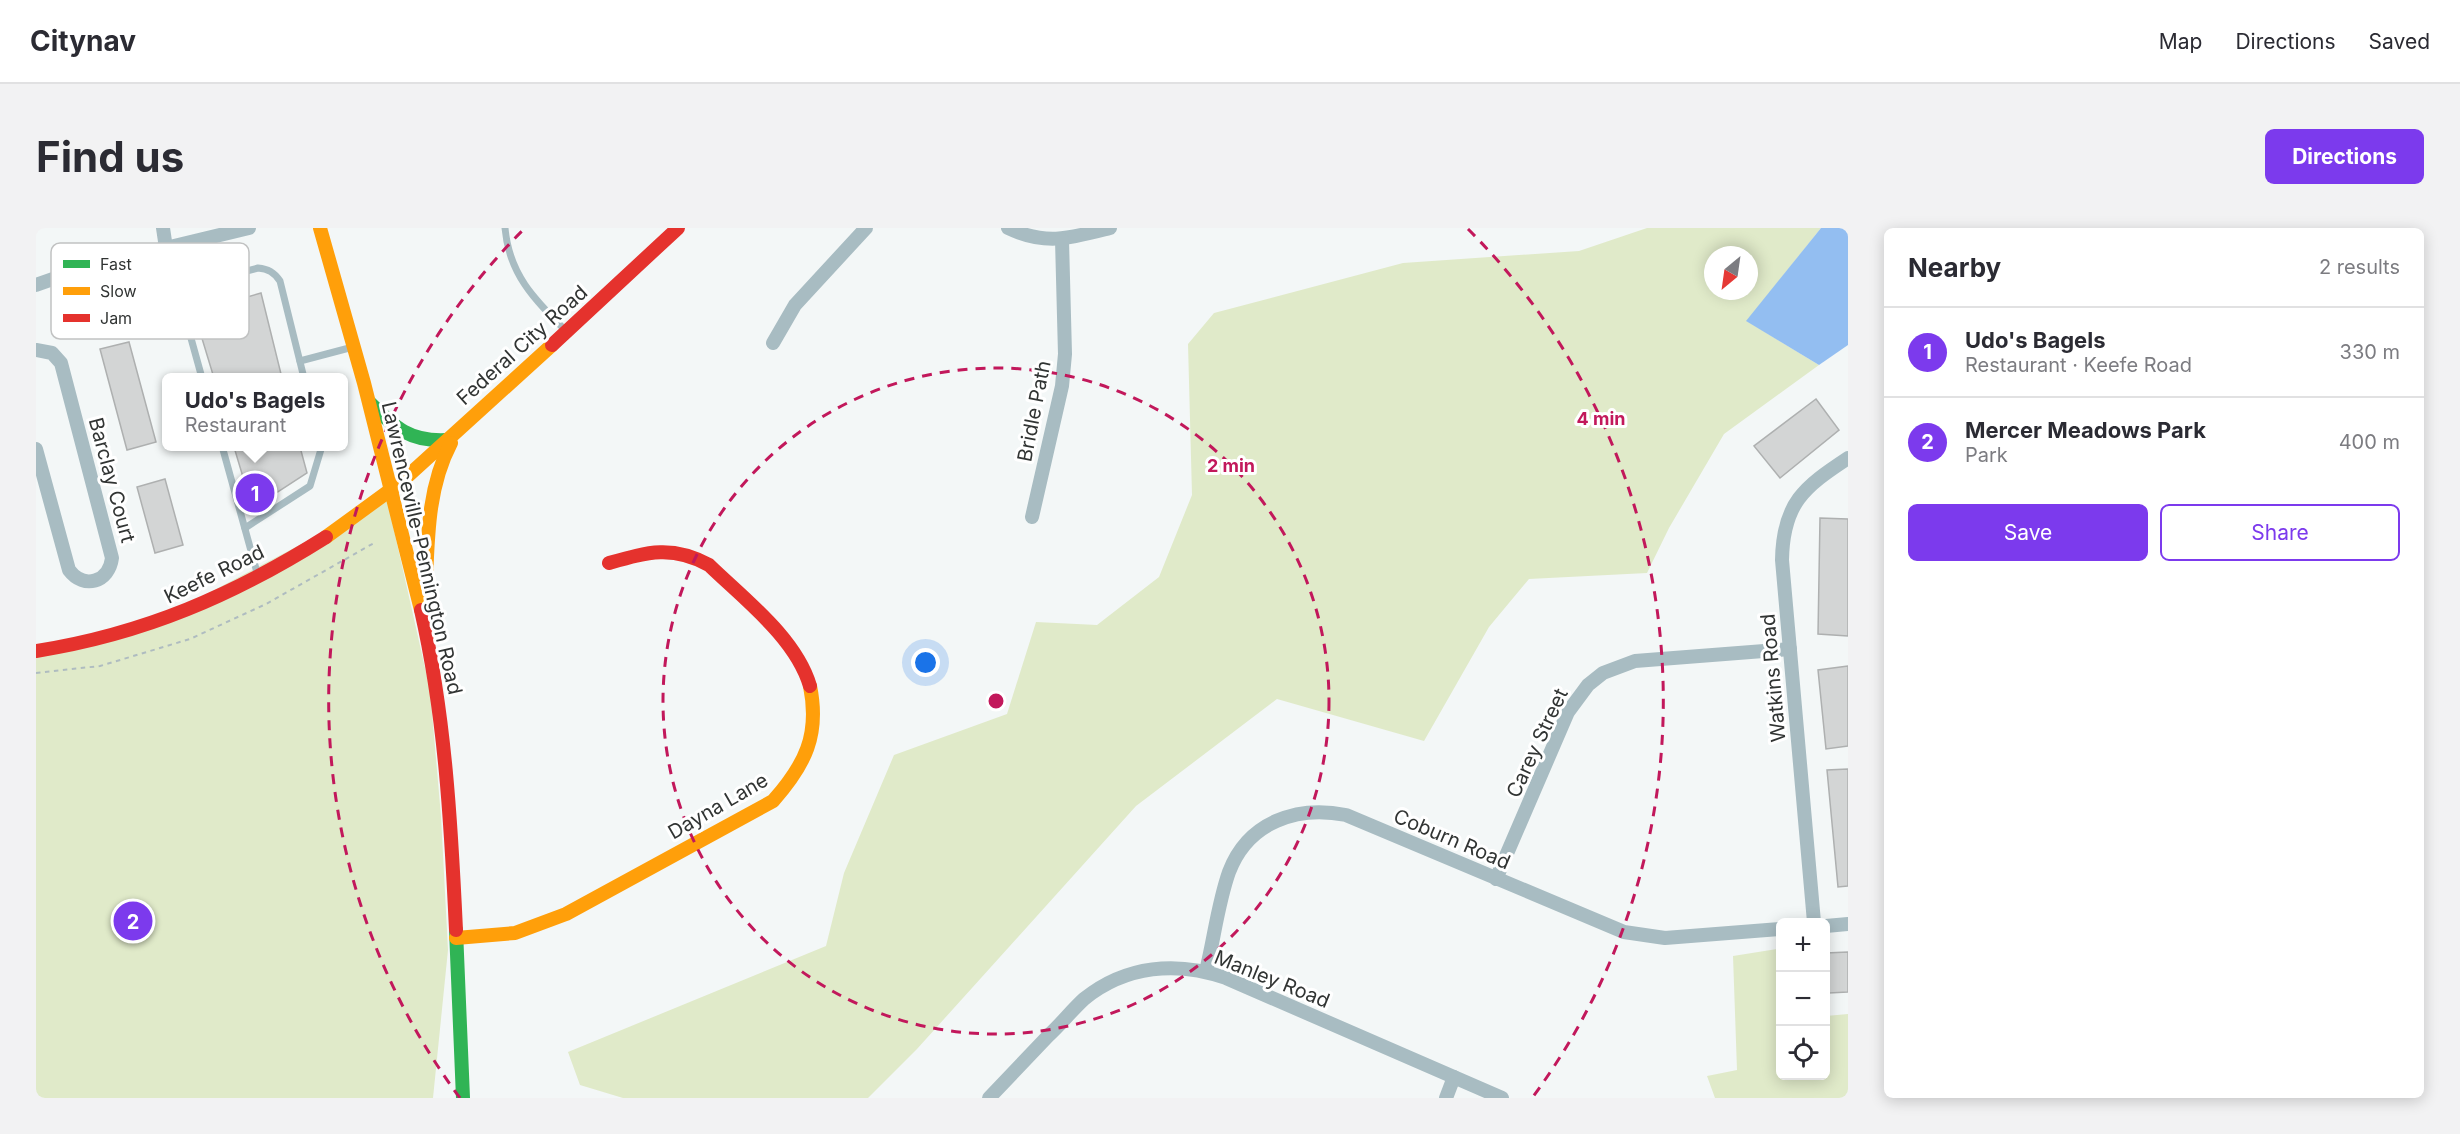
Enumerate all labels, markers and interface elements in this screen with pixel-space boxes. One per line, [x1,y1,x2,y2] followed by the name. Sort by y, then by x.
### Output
[30,24,136,58] text: Citynav
[2159,29,2202,54] text: Map
[2235,29,2336,54] text: Directions
[2369,29,2430,54] text: Saved
[2265,129,2424,184] button: Directions
[36,131,184,182] text: Find us
[51,243,249,339] legend
[1704,246,1758,300] north arrow
[1908,252,2001,283] text: Nearby
[100,254,132,274] text: Fast
[2319,255,2400,279] text: 2 results
[452,280,592,410] street label: Federal City Road
[100,281,137,301] text: Slow
[100,308,132,328] text: Jam
[1965,327,2105,353] text: Udo's Bagels
[1923,340,1932,364] text: 1
[2340,340,2400,364] text: 330 m
[1965,353,2192,377] text: Restaurant · Keefe Road
[1012,358,1056,464] street label: Bridle Path
[162,373,348,451] popup
[185,387,325,413] text: Udo's Bagels
[377,399,467,697] street label: Lawrenceville-Pennington Road
[1577,408,1625,429] text: 4 min
[185,413,286,437] text: Restaurant
[84,415,140,546] street label: Barclay Court
[1965,417,2206,443] text: Mercer Meadows Park
[1921,430,1934,454] text: 2
[2339,430,2400,454] text: 400 m
[1965,443,2008,467] text: Park
[1207,455,1255,476] text: 2 min
[236,470,274,516] pin: 1
[1908,504,2148,561] button: Save
[2160,504,2400,561] button: Share
[160,539,268,609] street label: Keefe Road
[1755,613,1791,743] street label: Watkins Road
[911,648,940,677] your location
[1501,684,1573,801] street label: Carey Street
[986,691,1006,711] centre of rings
[664,768,772,844] street label: Dayna Lane
[1390,804,1514,874] street label: Coburn Road
[114,898,152,944] pin: 2
[1776,918,1830,1080] map controls
[1776,918,1830,972] button: +
[1211,945,1333,1013] street label: Manley Road
[1776,972,1830,1026] button: −
[1776,1026,1830,1080] button: locate

